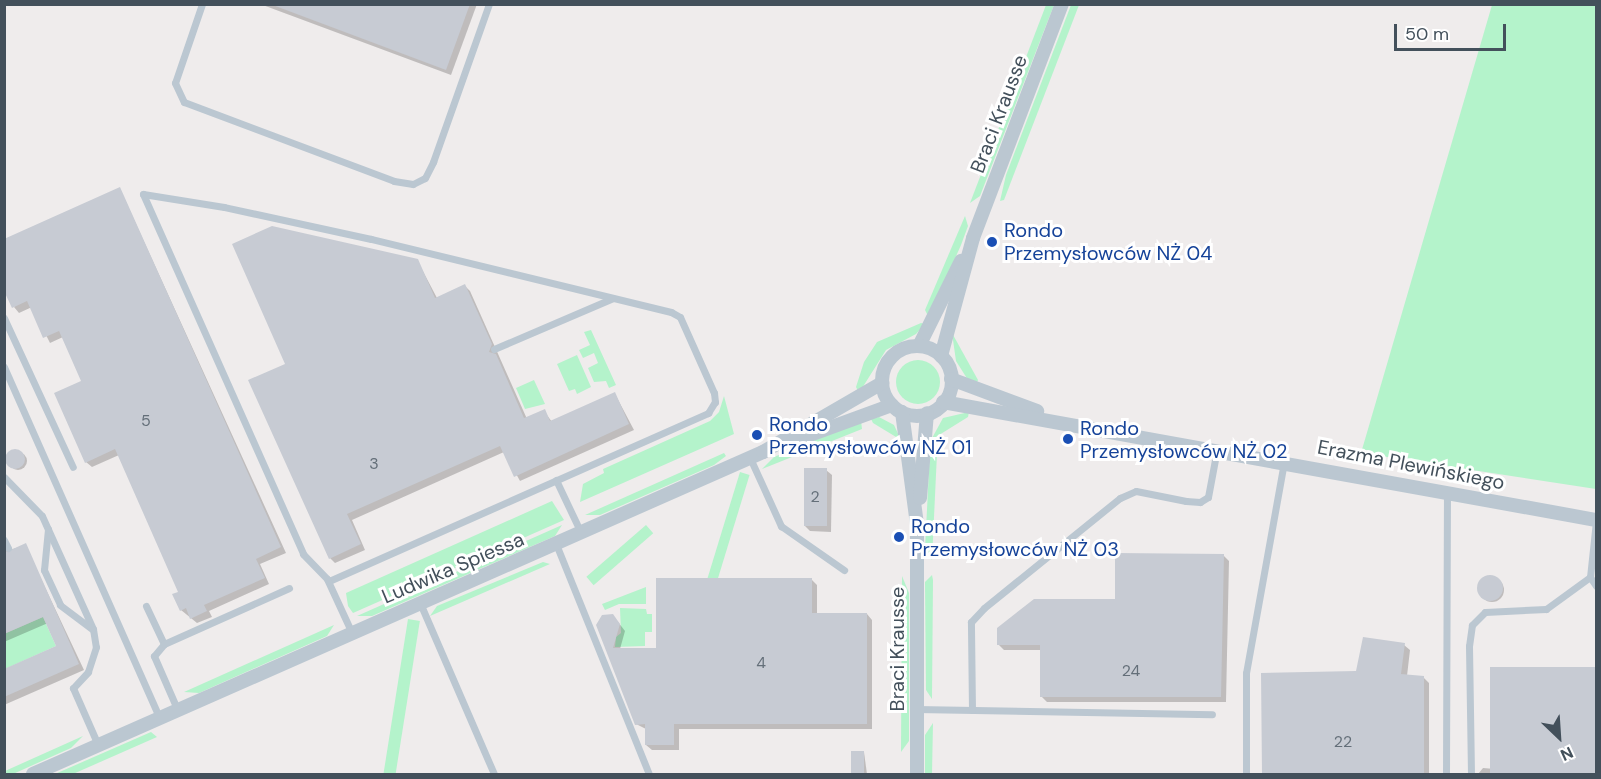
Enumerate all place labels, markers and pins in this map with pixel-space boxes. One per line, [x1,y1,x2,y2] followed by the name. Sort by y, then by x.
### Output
[1004,219,1212,266] place label: Rondo Przemysłowców NŻ 04
[985,235,999,249] marker: Rondo Przemysłowców NŻ 04
[769,412,971,459] place label: Rondo Przemysłowców NŻ 01
[1080,416,1287,463] place label: Rondo Przemysłowców NŻ 02
[750,428,764,442] marker: Rondo Przemysłowców NŻ 01
[1061,432,1075,446] marker: Rondo Przemysłowców NŻ 02
[911,514,1119,561] place label: Rondo Przemysłowców NŻ 03
[892,530,906,544] marker: Rondo Przemysłowców NŻ 03

